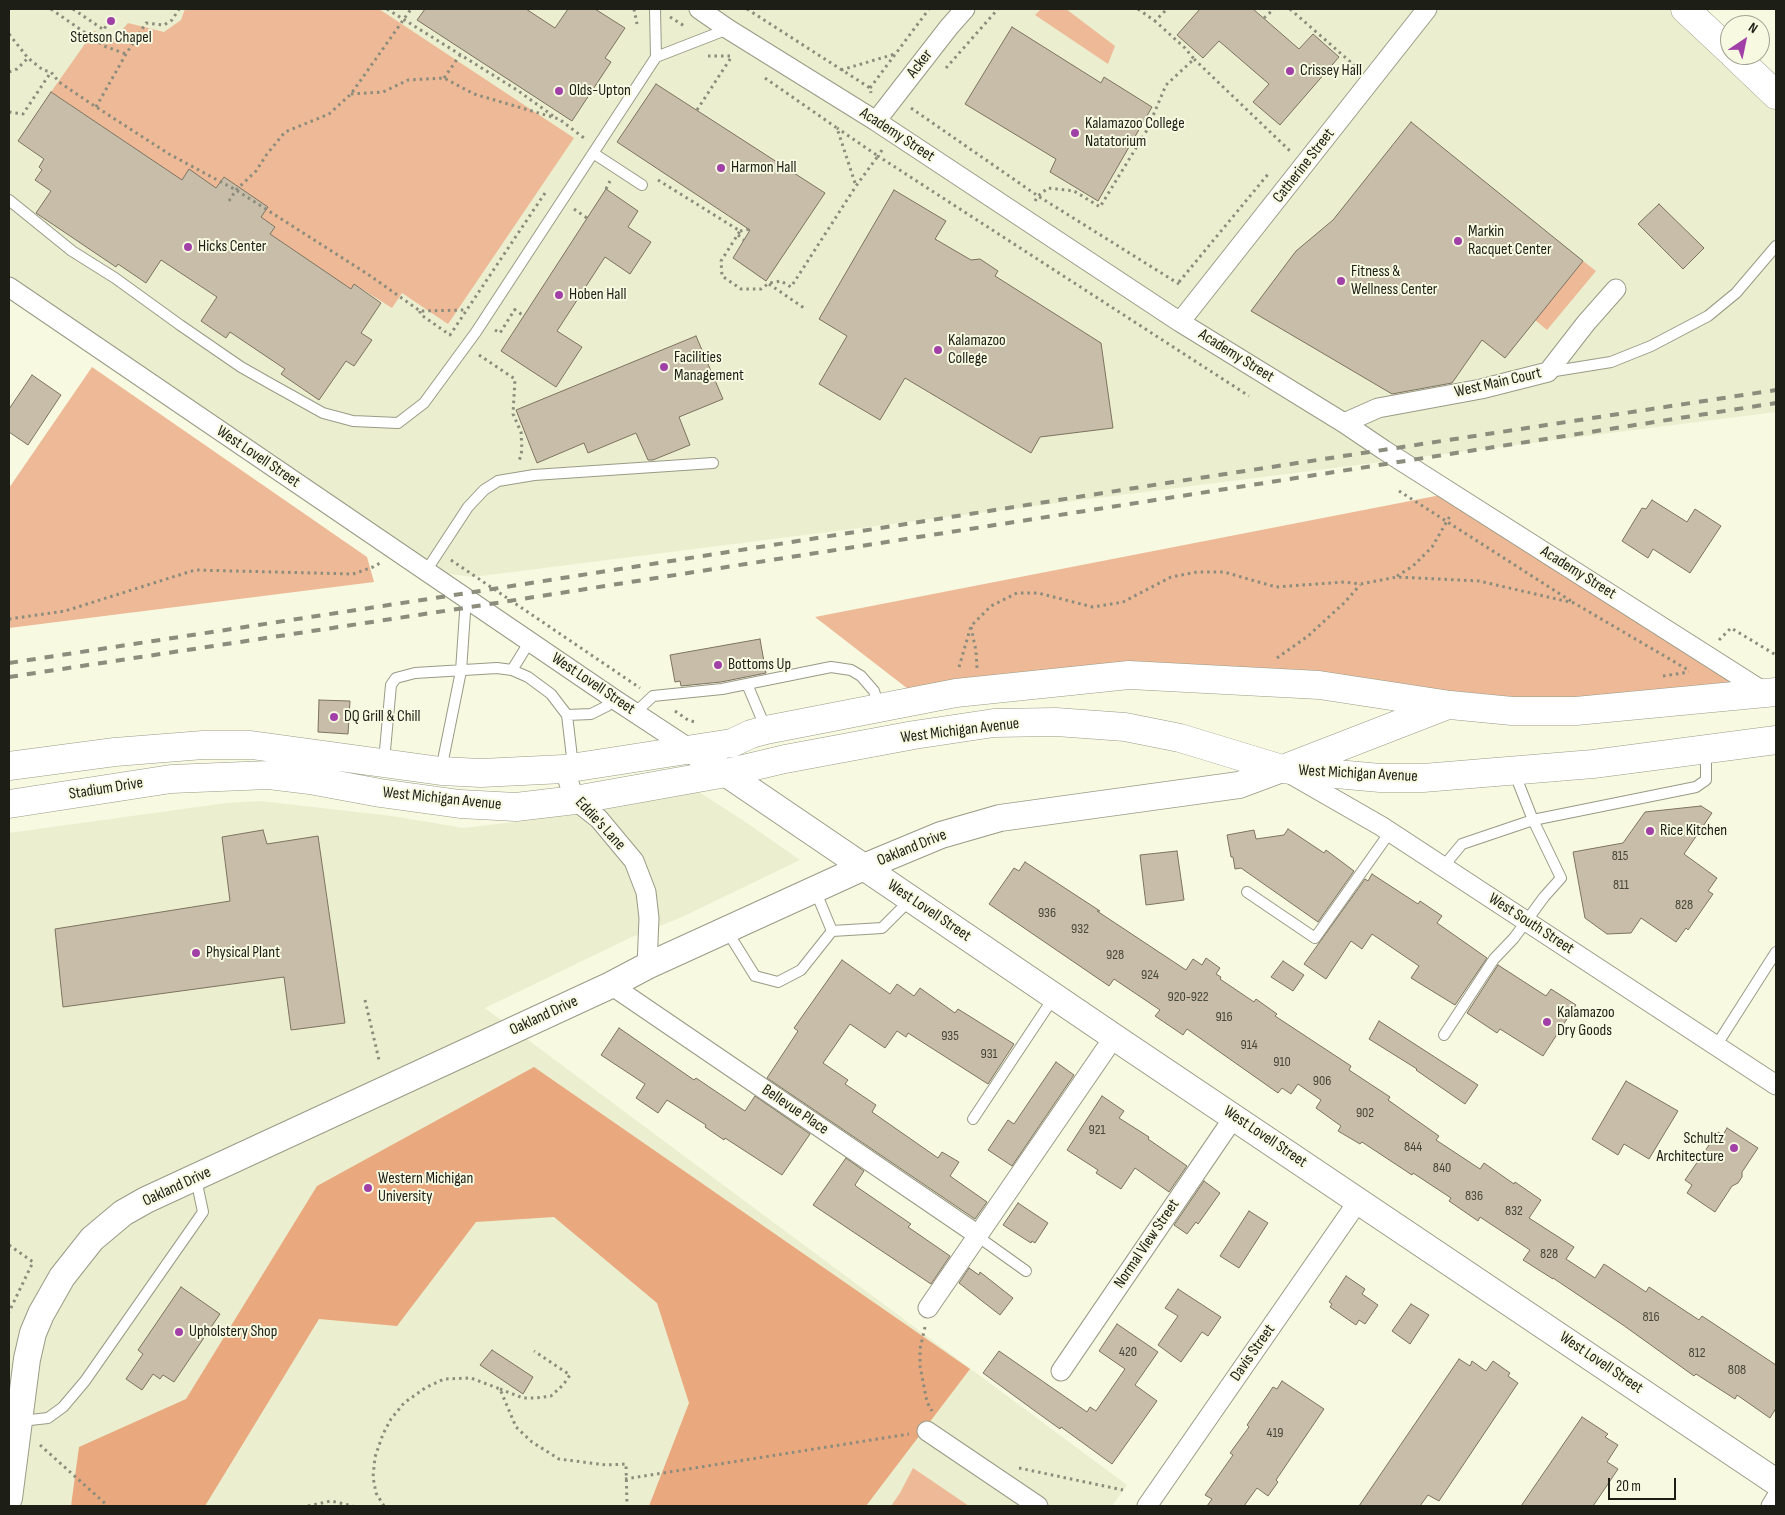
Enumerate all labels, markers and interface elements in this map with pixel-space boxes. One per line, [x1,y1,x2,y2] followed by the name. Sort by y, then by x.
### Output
[105,15,117,27] marker: Stetson Chapel
[1720,15,1770,65] north arrow
[1745,19,1761,37] text: N
[70,28,152,48] place label: Stetson Chapel
[903,46,937,82] street label: Acker
[1300,61,1362,81] place label: Crissey Hall
[1284,65,1296,77] marker: Crissey Hall
[569,81,631,101] place label: Olds-Upton
[553,85,565,97] marker: Olds-Upton
[856,104,938,166] street label: Academy Street
[1085,114,1185,152] place label: Kalamazoo College Natatorium
[1269,125,1339,207] street label: Catherine Street
[1069,127,1081,139] marker: Kalamazoo College Natatorium
[731,158,796,178] place label: Harmon Hall
[715,162,727,174] marker: Harmon Hall
[1468,222,1552,260] place label: Markin Racquet Center
[1452,235,1464,247] marker: Markin Racquet Center
[198,237,266,257] place label: Hicks Center
[182,241,194,253] marker: Hicks Center
[1351,262,1437,300] place label: Fitness & Wellness Center
[1335,275,1347,287] marker: Fitness & Wellness Center
[569,285,626,305] place label: Hoben Hall
[553,289,565,301] marker: Hoben Hall
[1195,325,1277,387] street label: Academy Street
[948,331,1006,369] place label: Kalamazoo College
[932,344,944,356] marker: Kalamazoo College
[674,348,744,386] place label: Facilities Management
[658,361,670,373] marker: Facilities Management
[1453,364,1543,402] street label: West Main Court
[213,422,303,492] street label: West Lovell Street
[1537,542,1619,604] street label: Academy Street
[548,649,638,719] street label: West Lovell Street
[728,655,791,675] place label: Bottoms Up
[712,659,724,671] marker: Bottoms Up
[344,707,421,727] place label: DQ Grill & Chill
[328,711,340,723] marker: DQ Grill & Chill
[900,714,1020,748] street label: West Michigan Avenue
[1298,761,1418,787] street label: West Michigan Avenue
[68,774,144,804] street label: Stadium Drive
[382,783,502,815] street label: West Michigan Avenue
[571,794,629,854] street label: Eddie's Lane
[1660,821,1727,841] place label: Rice Kitchen
[874,825,950,871] street label: Oakland Drive
[1644,825,1656,837] marker: Rice Kitchen
[1612,848,1628,864] house number: 815
[884,876,974,946] street label: West Lovell Street
[1613,877,1629,893] house number: 811
[1485,889,1577,959] street label: West South Street
[1675,897,1693,913] house number: 828
[1038,905,1056,921] house number: 936
[1071,921,1089,937] house number: 932
[206,943,280,963] place label: Physical Plant
[190,947,202,959] marker: Physical Plant
[1106,947,1124,963] house number: 928
[1141,967,1159,983] house number: 924
[1167,989,1209,1005] house number: 920-922
[507,992,581,1040] street label: Oakland Drive
[1557,1003,1615,1041] place label: Kalamazoo Dry Goods
[1215,1009,1233,1025] house number: 916
[1541,1016,1553,1028] marker: Kalamazoo Dry Goods
[941,1028,959,1044] house number: 935
[1241,1037,1257,1053] house number: 914
[981,1046,997,1062] house number: 931
[1273,1054,1291,1070] house number: 910
[1313,1073,1331,1089] house number: 906
[758,1081,832,1139] street label: Bellevue Place
[1220,1102,1310,1172] street label: West Lovell Street
[1356,1105,1374,1121] house number: 902
[1089,1122,1105,1138] house number: 921
[1656,1129,1724,1167] place label: Schultz Architecture
[1404,1139,1422,1155] house number: 844
[1728,1142,1740,1154] marker: Schultz Architecture
[1433,1160,1451,1176] house number: 840
[140,1163,214,1211] street label: Oakland Drive
[378,1169,473,1207] place label: Western Michigan University
[362,1182,374,1194] marker: Western Michigan University
[1465,1188,1483,1204] house number: 836
[1110,1196,1184,1292] street label: Normal View Street
[1505,1203,1523,1219] house number: 832
[1540,1246,1558,1262] house number: 828
[1642,1309,1660,1325] house number: 816
[1226,1321,1280,1385] street label: Davis Street
[189,1322,277,1342] place label: Upholstery Shop
[173,1326,185,1338] marker: Upholstery Shop
[1556,1328,1646,1398] street label: West Lovell Street
[1119,1344,1137,1360] house number: 420
[1689,1345,1705,1361] house number: 812
[1728,1362,1746,1378] house number: 808
[1267,1425,1283,1441] house number: 419
[1610,1468,1678,1500] scale bar
[1616,1477,1641,1496] text: 20 m

